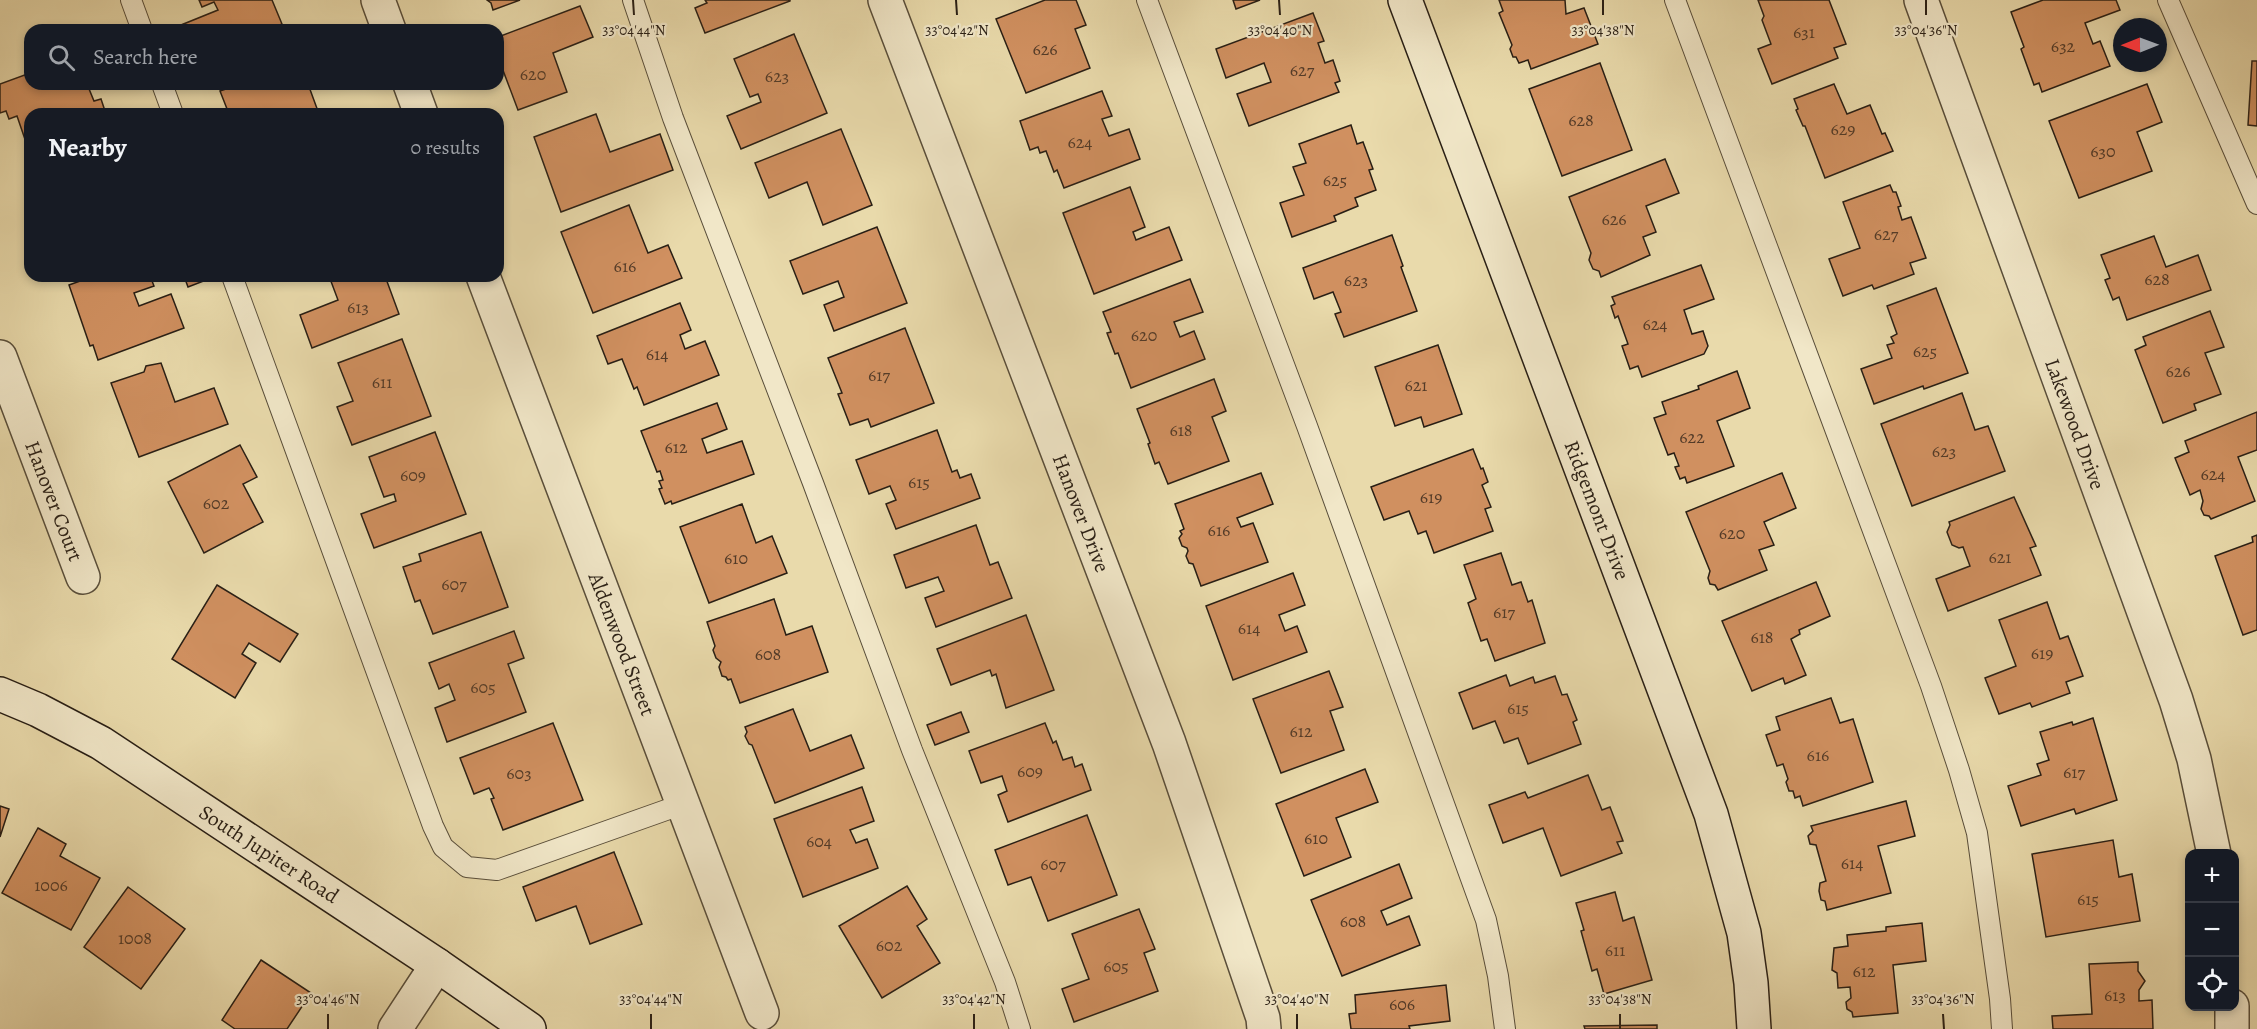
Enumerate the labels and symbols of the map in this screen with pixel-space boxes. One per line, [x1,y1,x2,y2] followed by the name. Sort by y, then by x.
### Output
[2113,18,2167,72] north arrow
[602,20,666,40] text: 33°04'44"N
[925,20,989,40] text: 33°04'42"N
[1248,20,1312,40] text: 33°04'40"N
[1571,20,1635,40] text: 33°04'38"N
[1793,20,1815,44] house number: 631
[1895,20,1958,40] text: 33°04'36"N
[2051,34,2076,58] house number: 632
[1032,37,1058,61] house number: 626
[1290,58,1315,82] house number: 627
[520,62,546,86] house number: 620
[765,64,789,88] house number: 623
[1568,108,1594,132] house number: 628
[1830,117,1856,141] house number: 629
[1067,130,1093,154] house number: 624
[2090,139,2116,163] house number: 630
[1323,168,1347,192] house number: 625
[1601,207,1627,231] house number: 626
[1874,222,1899,246] house number: 627
[614,254,636,278] house number: 616
[2144,267,2170,291] house number: 628
[1344,268,1368,292] house number: 623
[347,295,369,319] house number: 613
[1642,312,1668,336] house number: 624
[1131,323,1157,347] house number: 620
[1913,339,1937,363] house number: 625
[646,342,668,366] house number: 614
[2038,354,2112,494] street label: Lakewood Drive
[2165,359,2191,383] house number: 626
[868,363,890,387] house number: 617
[372,370,392,394] house number: 611
[1404,373,1428,397] house number: 621
[1169,418,1193,442] house number: 618
[1679,425,1705,449] house number: 622
[664,435,688,459] house number: 612
[1558,436,1636,584] street label: Ridgemont Drive
[18,437,90,565] street label: Hanover Court
[1932,439,1956,463] house number: 623
[1046,450,1116,576] street label: Hanover Drive
[2200,462,2226,486] house number: 624
[400,463,426,487] house number: 609
[908,470,930,494] house number: 615
[1420,485,1442,509] house number: 619
[203,491,230,515] house number: 602
[1208,518,1230,542] house number: 616
[1719,521,1745,545] house number: 620
[1988,545,2012,569] house number: 621
[724,546,748,570] house number: 610
[581,567,662,720] street label: Aldenwood Street
[441,572,467,596] house number: 607
[1493,600,1515,624] house number: 617
[1238,616,1260,640] house number: 614
[1750,625,1774,649] house number: 618
[2031,641,2053,665] house number: 619
[755,642,781,666] house number: 608
[470,675,496,699] house number: 605
[1507,696,1529,720] house number: 615
[1289,719,1313,743] house number: 612
[1807,743,1829,767] house number: 616
[1017,759,1043,783] house number: 609
[2063,760,2085,784] house number: 617
[506,761,532,785] house number: 603
[194,798,345,910] street label: South Jupiter Road
[1304,826,1328,850] house number: 610
[806,829,832,853] house number: 604
[1841,851,1863,875] house number: 614
[1040,852,1066,876] house number: 607
[34,873,68,897] house number: 1006
[2077,887,2099,911] house number: 615
[1340,909,1366,933] house number: 608
[118,926,152,950] house number: 1008
[876,933,903,957] house number: 602
[1605,938,1625,962] house number: 611
[1103,954,1129,978] house number: 605
[1852,959,1876,983] house number: 612
[2104,983,2126,1007] house number: 613
[296,989,360,1009] text: 33°04'46"N
[619,989,683,1009] text: 33°04'44"N
[942,989,1006,1009] text: 33°04'42"N
[1265,989,1329,1009] text: 33°04'40"N
[1588,989,1652,1009] text: 33°04'38"N
[1912,989,1975,1009] text: 33°04'36"N
[1389,992,1415,1016] house number: 606

